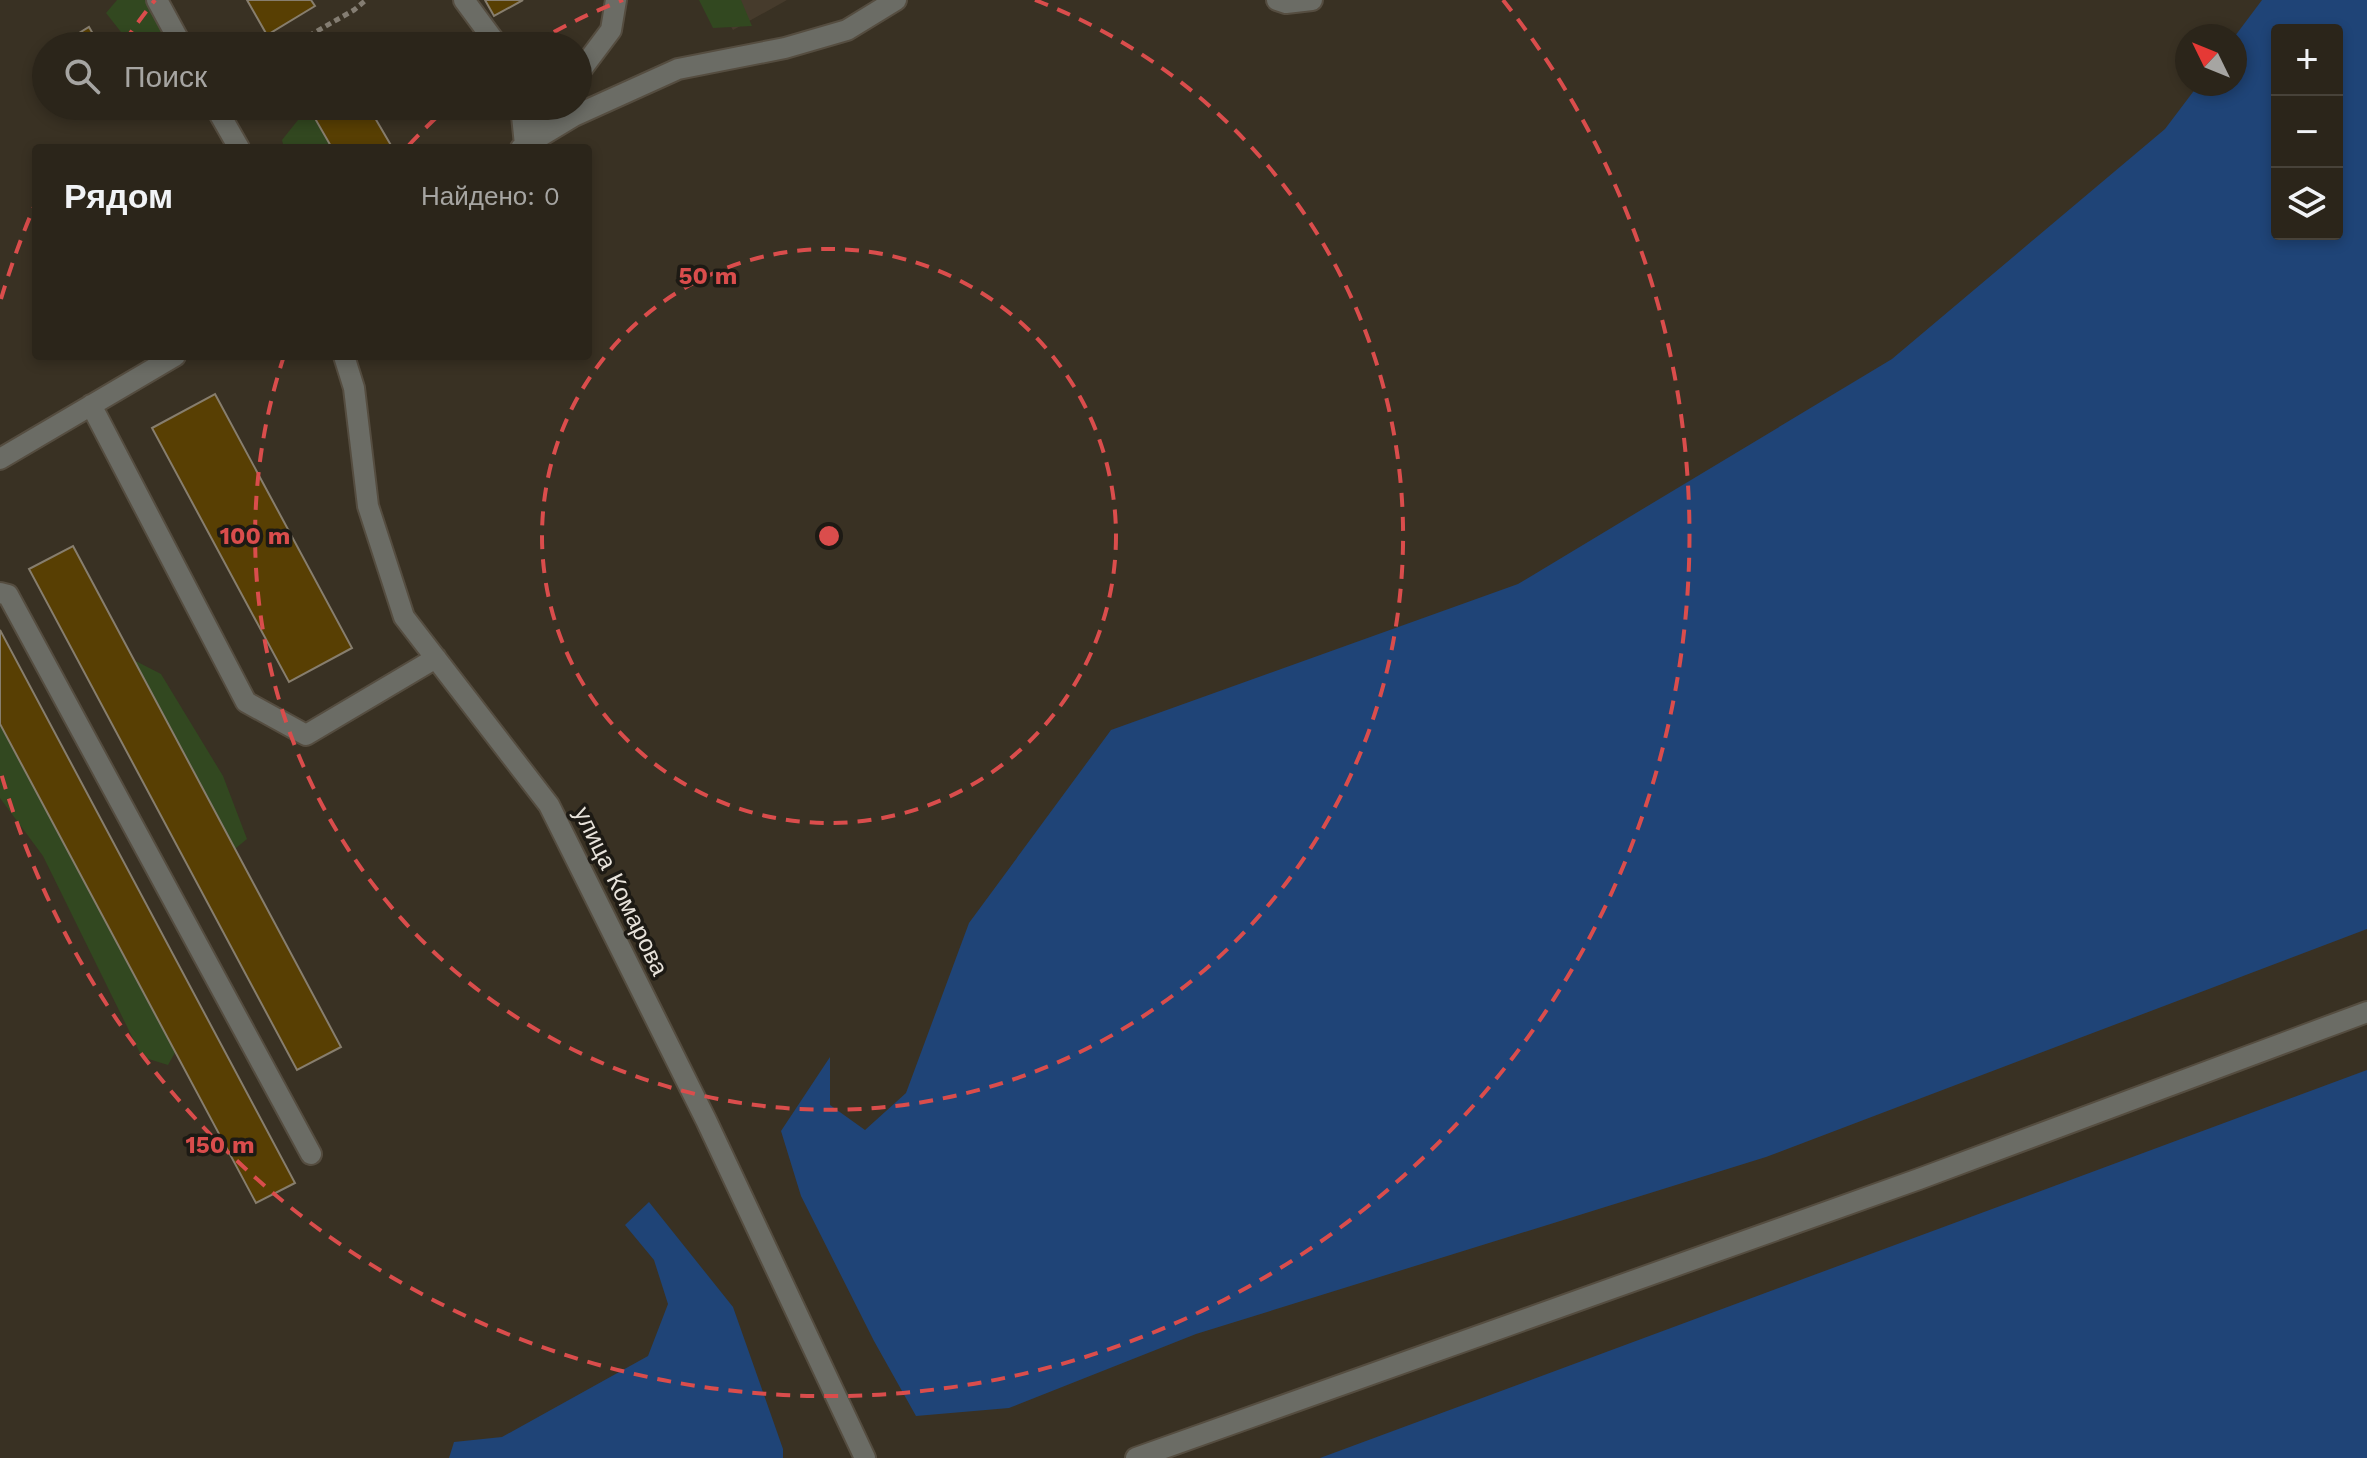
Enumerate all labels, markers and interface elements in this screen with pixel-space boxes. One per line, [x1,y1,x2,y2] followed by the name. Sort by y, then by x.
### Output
[2175,24,2247,96] north arrow
[2271,24,2343,240] map controls
[2271,24,2343,96] button: +
[32,32,592,120] search box
[60,54,104,98] icon: search
[124,59,207,94] text: Поиск
[2271,96,2343,168] button: −
[2271,168,2343,240] button: layers
[64,176,173,216] text: Рядом
[421,181,560,211] text: Найдено: 0
[679,262,737,290] text: 50 m
[220,522,290,550] text: 100 m
[815,522,843,550] centre of rings
[568,802,674,980] street label: улица Комарова
[185,1131,255,1159] text: 150 m

